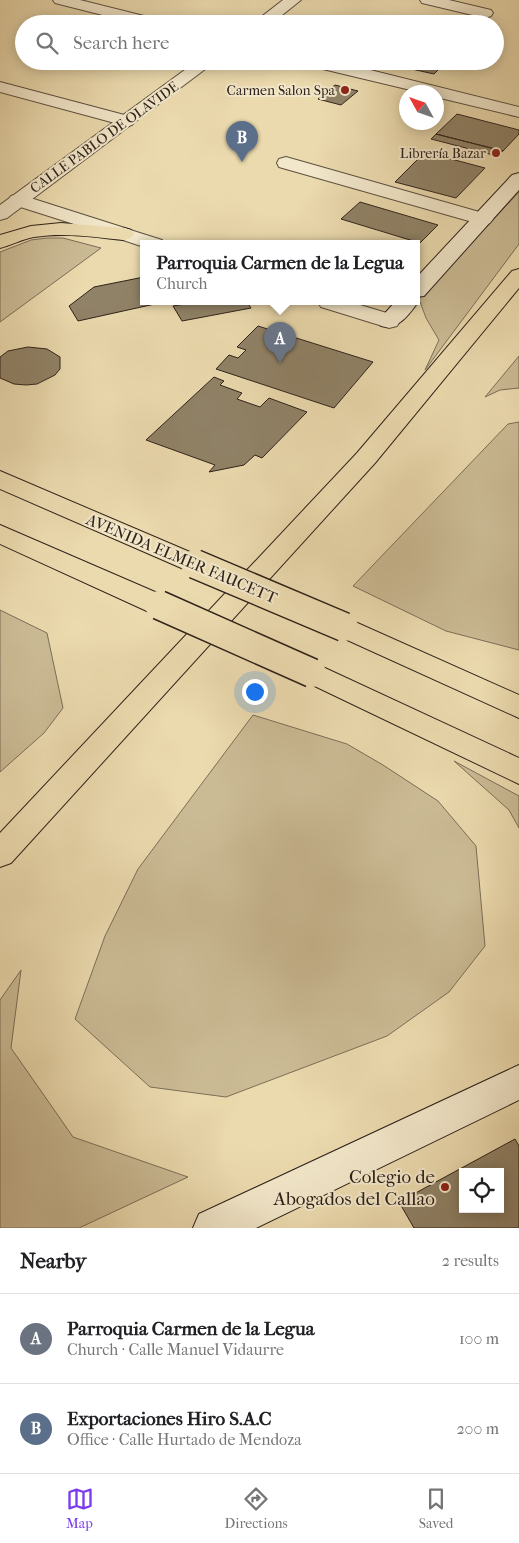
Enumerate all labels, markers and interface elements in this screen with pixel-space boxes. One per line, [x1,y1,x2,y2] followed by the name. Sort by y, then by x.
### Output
[15,15,504,70] search box
[33,29,61,57] icon: search
[73,32,169,54] text: Search here
[27,78,182,197] street label: CALLE PABLO DE OLAVIDE
[227,82,336,99] place label: Carmen Salon Spa
[339,84,351,96] marker: Carmen Salon Spa
[399,85,444,130] north arrow
[226,121,258,162] pin: B
[400,145,486,162] place label: Librería Bazar
[490,147,502,159] marker: Librería Bazar
[140,240,420,305] popup
[156,252,404,274] text: Parroquia Carmen de la Legua
[156,274,208,293] text: Church
[264,322,296,363] pin: A
[83,509,280,607] street label: AVENIDA ELMER FAUCETT
[242,679,268,705] your location
[273,1166,435,1210] place label: Colegio de Abogados del Callao
[459,1168,504,1213] map controls
[459,1168,504,1213] button: locate
[439,1181,451,1193] marker: Colegio de Abogados del Callao
[20,1249,86,1273] text: Nearby
[442,1251,499,1270] text: 2 results
[67,1318,315,1340] text: Parroquia Carmen de la Legua
[31,1329,41,1348] text: A
[459,1329,499,1348] text: 100 m
[67,1340,284,1359] text: Church · Calle Manuel Vidaurre
[67,1408,272,1430] text: Exportaciones Hiro S.A.C
[31,1419,41,1438] text: B
[456,1419,499,1438] text: 200 m
[67,1430,302,1449] text: Office · Calle Hurtado de Mendoza
[66,1485,94,1532] tab: Map
[225,1485,288,1532] tab: Directions
[419,1485,453,1532] tab: Saved

